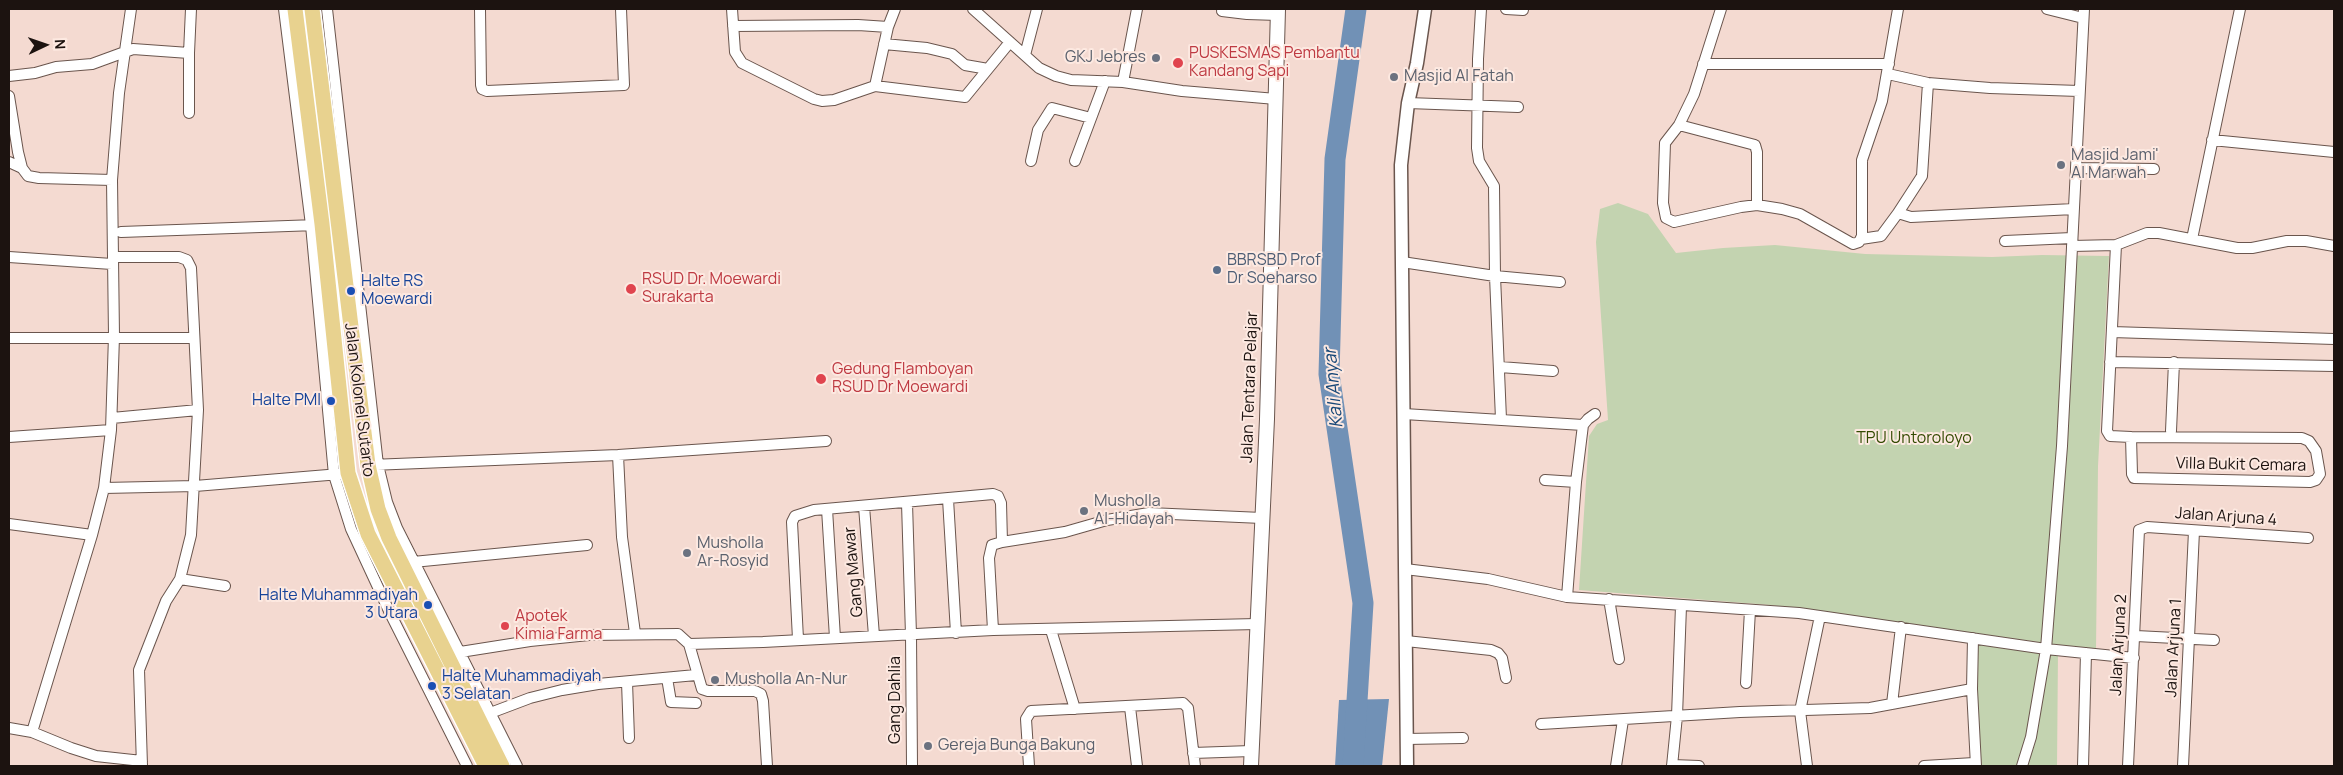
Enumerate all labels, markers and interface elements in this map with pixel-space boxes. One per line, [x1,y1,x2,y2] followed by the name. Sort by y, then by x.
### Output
[20,20,70,70] north arrow
[51,39,70,50] text: N
[1189,44,1360,82] place label: PUSKESMAS Pembantu Kandang Sapi
[1065,48,1146,68] place label: GKJ Jebres
[1150,52,1162,64] marker: GKJ Jebres
[1171,56,1185,70] marker: PUSKESMAS Pembantu Kandang Sapi
[1404,67,1514,87] place label: Masjid Al Fatah
[1388,71,1400,83] marker: Masjid Al Fatah
[2071,146,2159,184] place label: Masjid Jami' Al Marwah
[2055,159,2067,171] marker: Masjid Jami' Al Marwah
[1227,251,1321,289] place label: BBRSBD Prof Dr Soeharso
[1211,264,1223,276] marker: BBRSBD Prof Dr Soeharso
[642,270,781,308] place label: RSUD Dr. Moewardi Surakarta
[361,272,432,310] place label: Halte RS Moewardi
[624,282,638,296] marker: RSUD Dr. Moewardi Surakarta
[345,285,357,297] marker: Halte RS Moewardi
[1238,311,1262,463] street label: Jalan Tentara Pelajar
[340,322,378,478] street label: Jalan Kolonel Sutarto
[1320,347,1348,429] water label: Kali Anyar
[832,360,973,398] place label: Gedung Flamboyan RSUD Dr Moewardi
[814,372,828,386] marker: Gedung Flamboyan RSUD Dr Moewardi
[252,391,321,411] place label: Halte PMI
[325,395,337,407] marker: Halte PMI
[1856,429,1972,449] park label: TPU Untoroloyo
[2176,454,2306,476] street label: Villa Bukit Cemara
[1094,492,1174,530] place label: Musholla Al-Hidayah
[2174,504,2278,530] street label: Jalan Arjuna 4
[1078,505,1090,517] marker: Musholla Al-Hidayah
[840,526,868,618] street label: Gang Mawar
[697,534,769,572] place label: Musholla Ar-Rosyid
[681,547,693,559] marker: Musholla Ar-Rosyid
[259,586,418,624] place label: Halte Muhammadiyah 3 Utara
[2107,594,2131,696] street label: Jalan Arjuna 2
[2162,598,2186,698] street label: Jalan Arjuna 1
[422,599,434,611] marker: Halte Muhammadiyah 3 Utara
[515,607,602,645] place label: Apotek Kimia Farma
[499,620,511,632] marker: Apotek Kimia Farma
[886,656,906,744] street label: Gang Dahlia
[442,667,601,705] place label: Halte Muhammadiyah 3 Selatan
[725,670,847,690] place label: Musholla An-Nur
[709,674,721,686] marker: Musholla An-Nur
[426,680,438,692] marker: Halte Muhammadiyah 3 Selatan
[938,736,1095,756] place label: Gereja Bunga Bakung
[922,740,934,752] marker: Gereja Bunga Bakung

